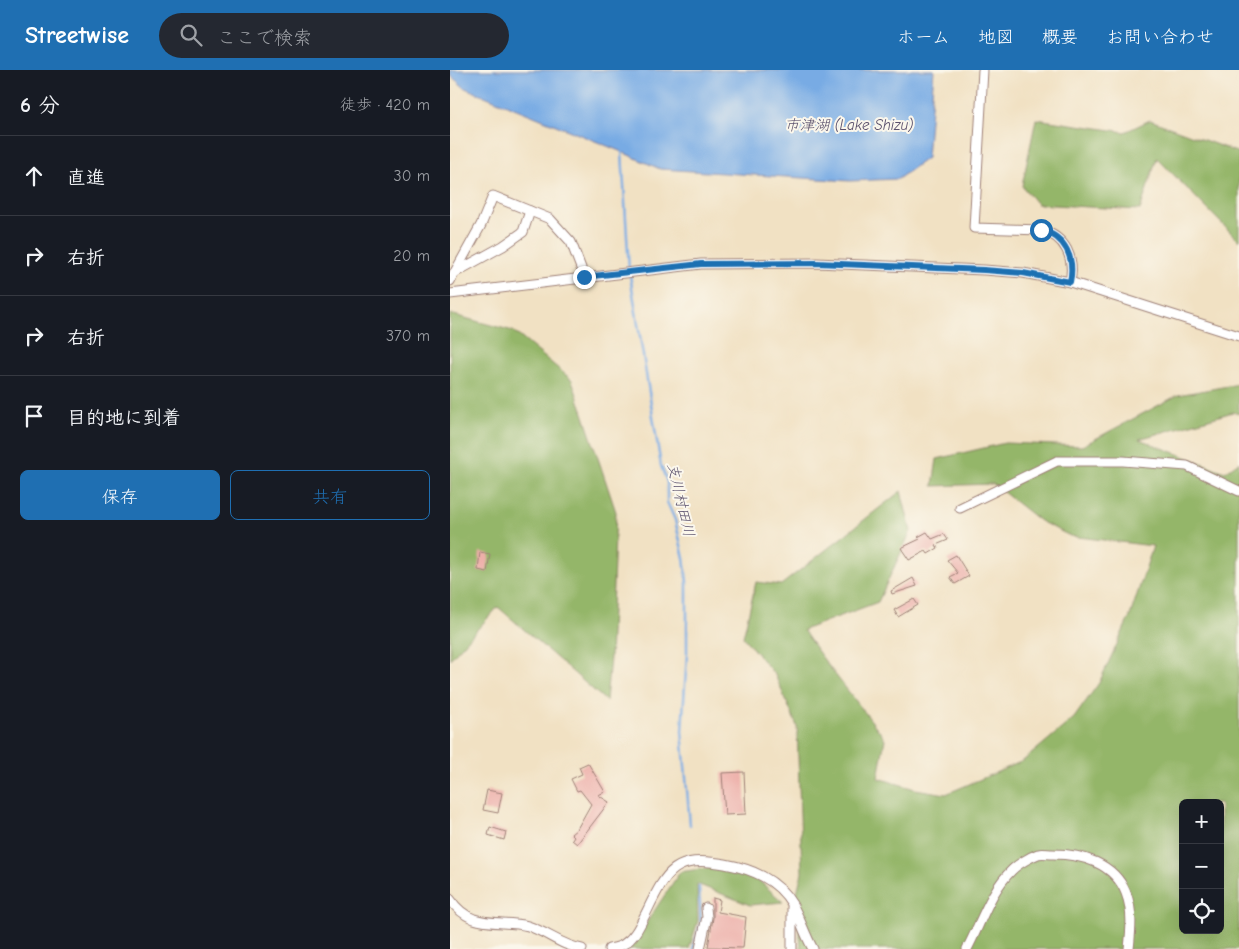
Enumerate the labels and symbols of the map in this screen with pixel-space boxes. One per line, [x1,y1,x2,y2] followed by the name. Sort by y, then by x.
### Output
[784,116,914,134] water label: 市津湖 (Lake Shizu)
[1030,219,1053,242] route start
[573,266,596,289] route end
[664,461,698,539] water label: 支川村田川

